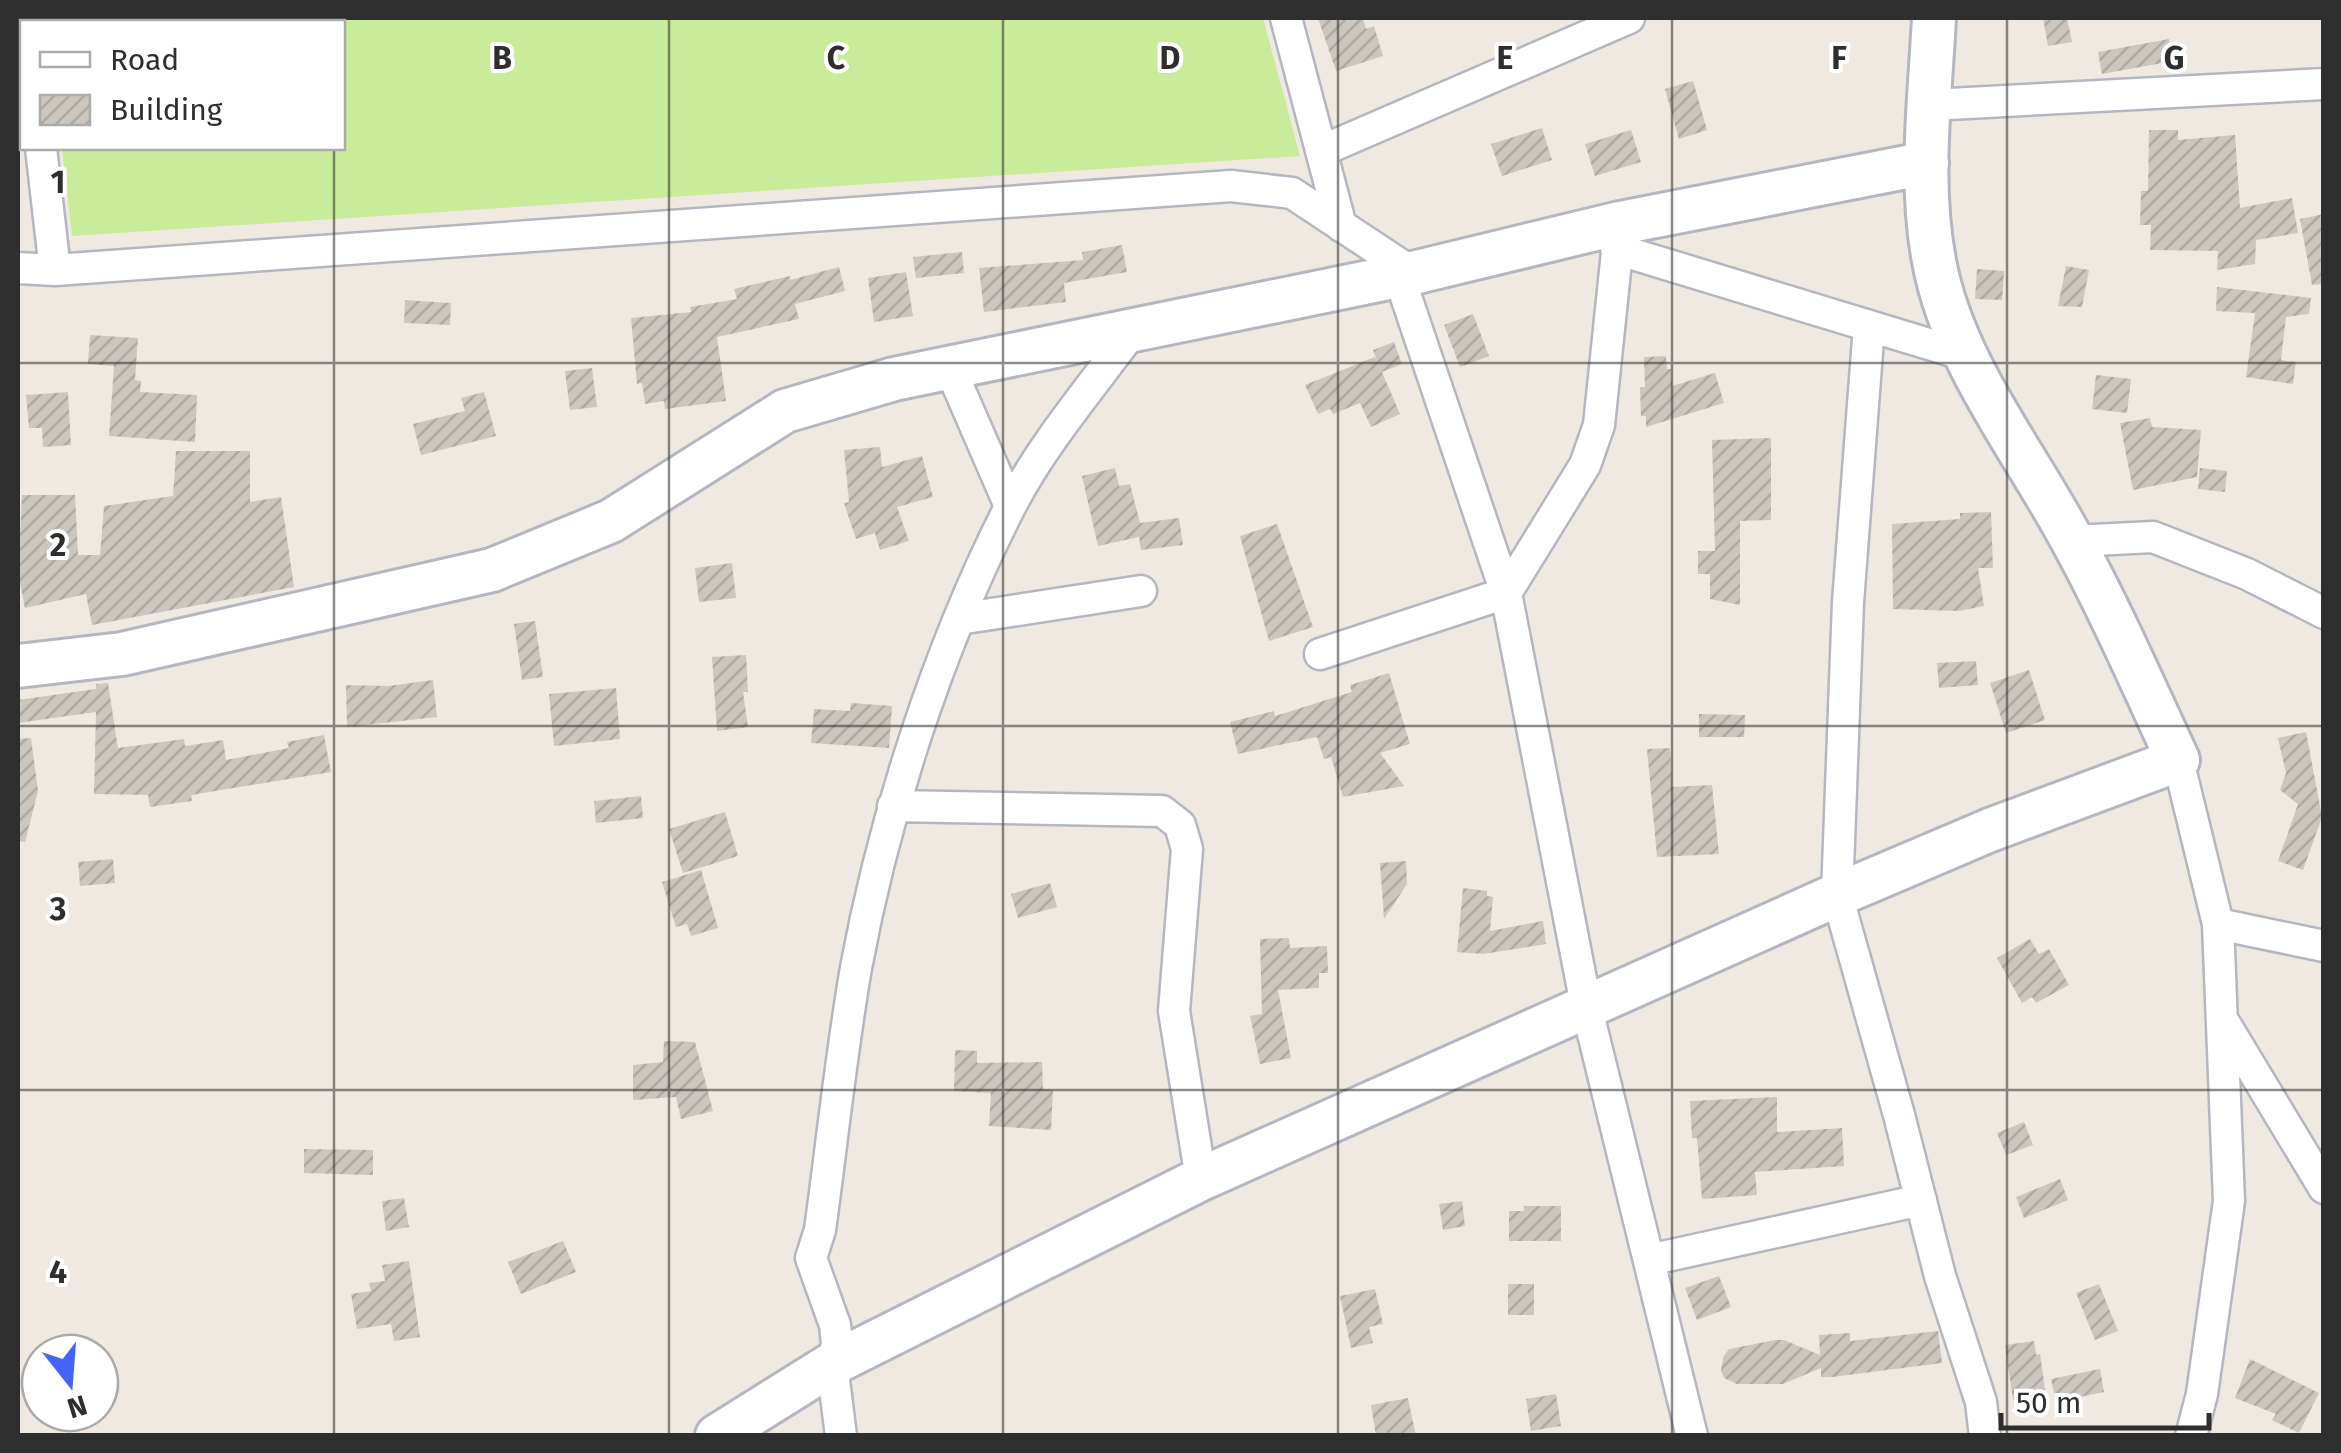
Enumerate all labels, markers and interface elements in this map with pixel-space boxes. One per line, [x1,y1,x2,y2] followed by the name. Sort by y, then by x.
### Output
[20,20,345,150] legend
[492,39,512,77] text: B
[827,39,846,77] text: C
[1160,39,1180,77] text: D
[1497,39,1513,77] text: E
[1831,39,1847,77] text: F
[2164,39,2184,77] text: G
[110,42,179,78] text: Road
[110,92,223,128] text: Building
[51,163,65,201] text: 1
[50,526,66,564] text: 2
[49,890,66,928] text: 3
[49,1253,67,1291] text: 4
[20,1333,120,1433] north arrow
[2001,1368,2208,1430] scale bar
[2016,1385,2081,1421] text: 50 m
[63,1388,91,1425] text: N

